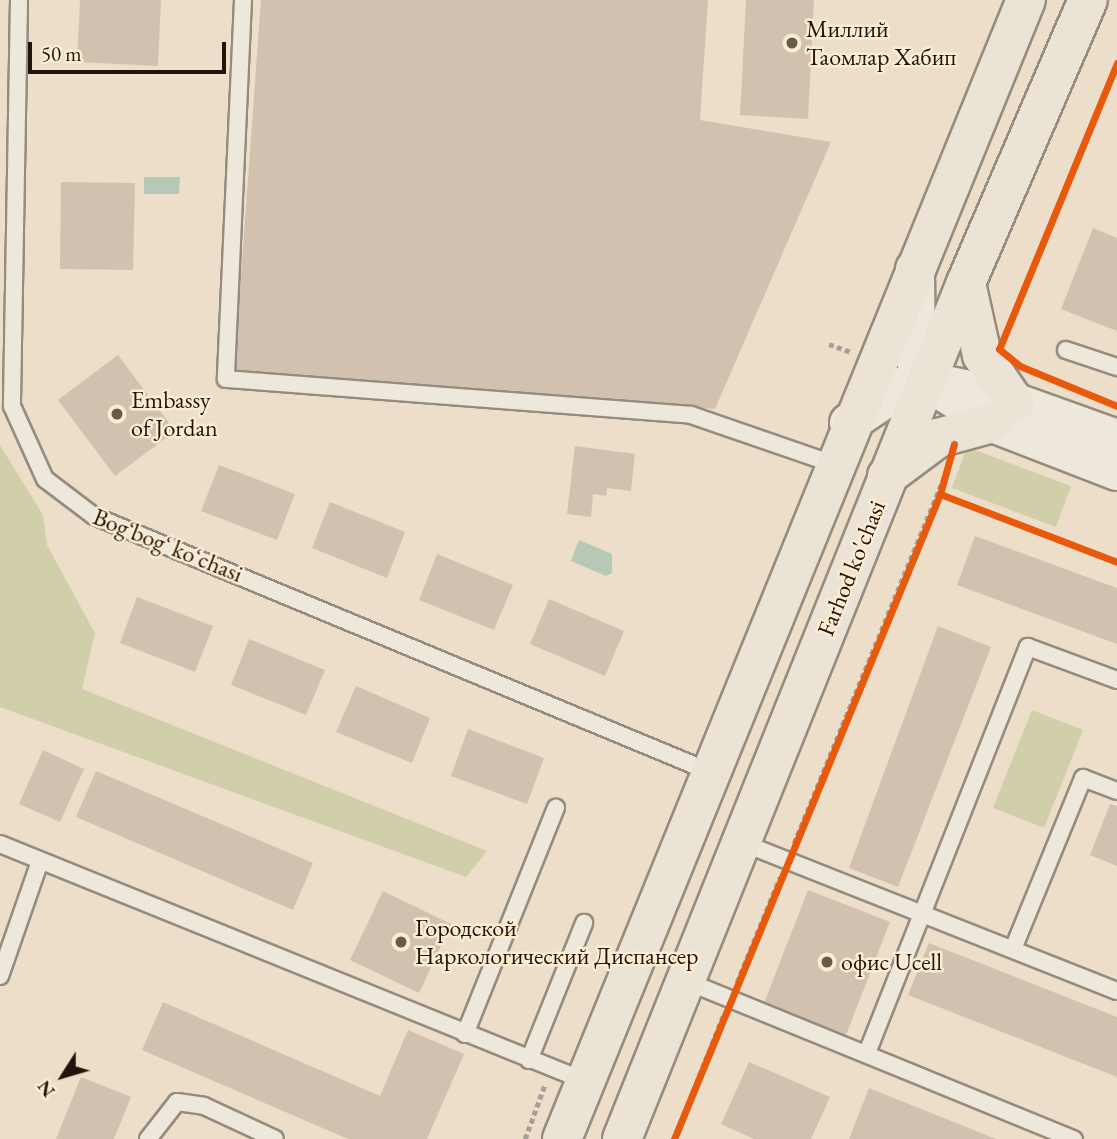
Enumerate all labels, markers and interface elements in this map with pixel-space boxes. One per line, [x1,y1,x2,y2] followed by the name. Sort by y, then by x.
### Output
[806,15,956,71] place label: Миллий Таомлар Хабип
[32,28,229,72] scale bar
[784,35,800,51] marker: Миллий Таомлар Хабип
[41,40,82,67] text: 50 m
[131,386,218,442] place label: Embassy of Jordan
[109,406,125,422] marker: Embassy of Jordan
[811,496,891,640] street label: Farhod ko'chasi
[89,502,247,588] street label: Bogʻbogʻ koʻchasi
[415,914,698,970] place label: Городской Наркологический Диспансер
[393,934,409,950] marker: Городской Наркологический Диспансер
[841,948,942,976] place label: офис Ucell
[819,954,835,970] marker: офис Ucell
[28,1041,98,1111] north arrow
[31,1075,60,1103] text: N

